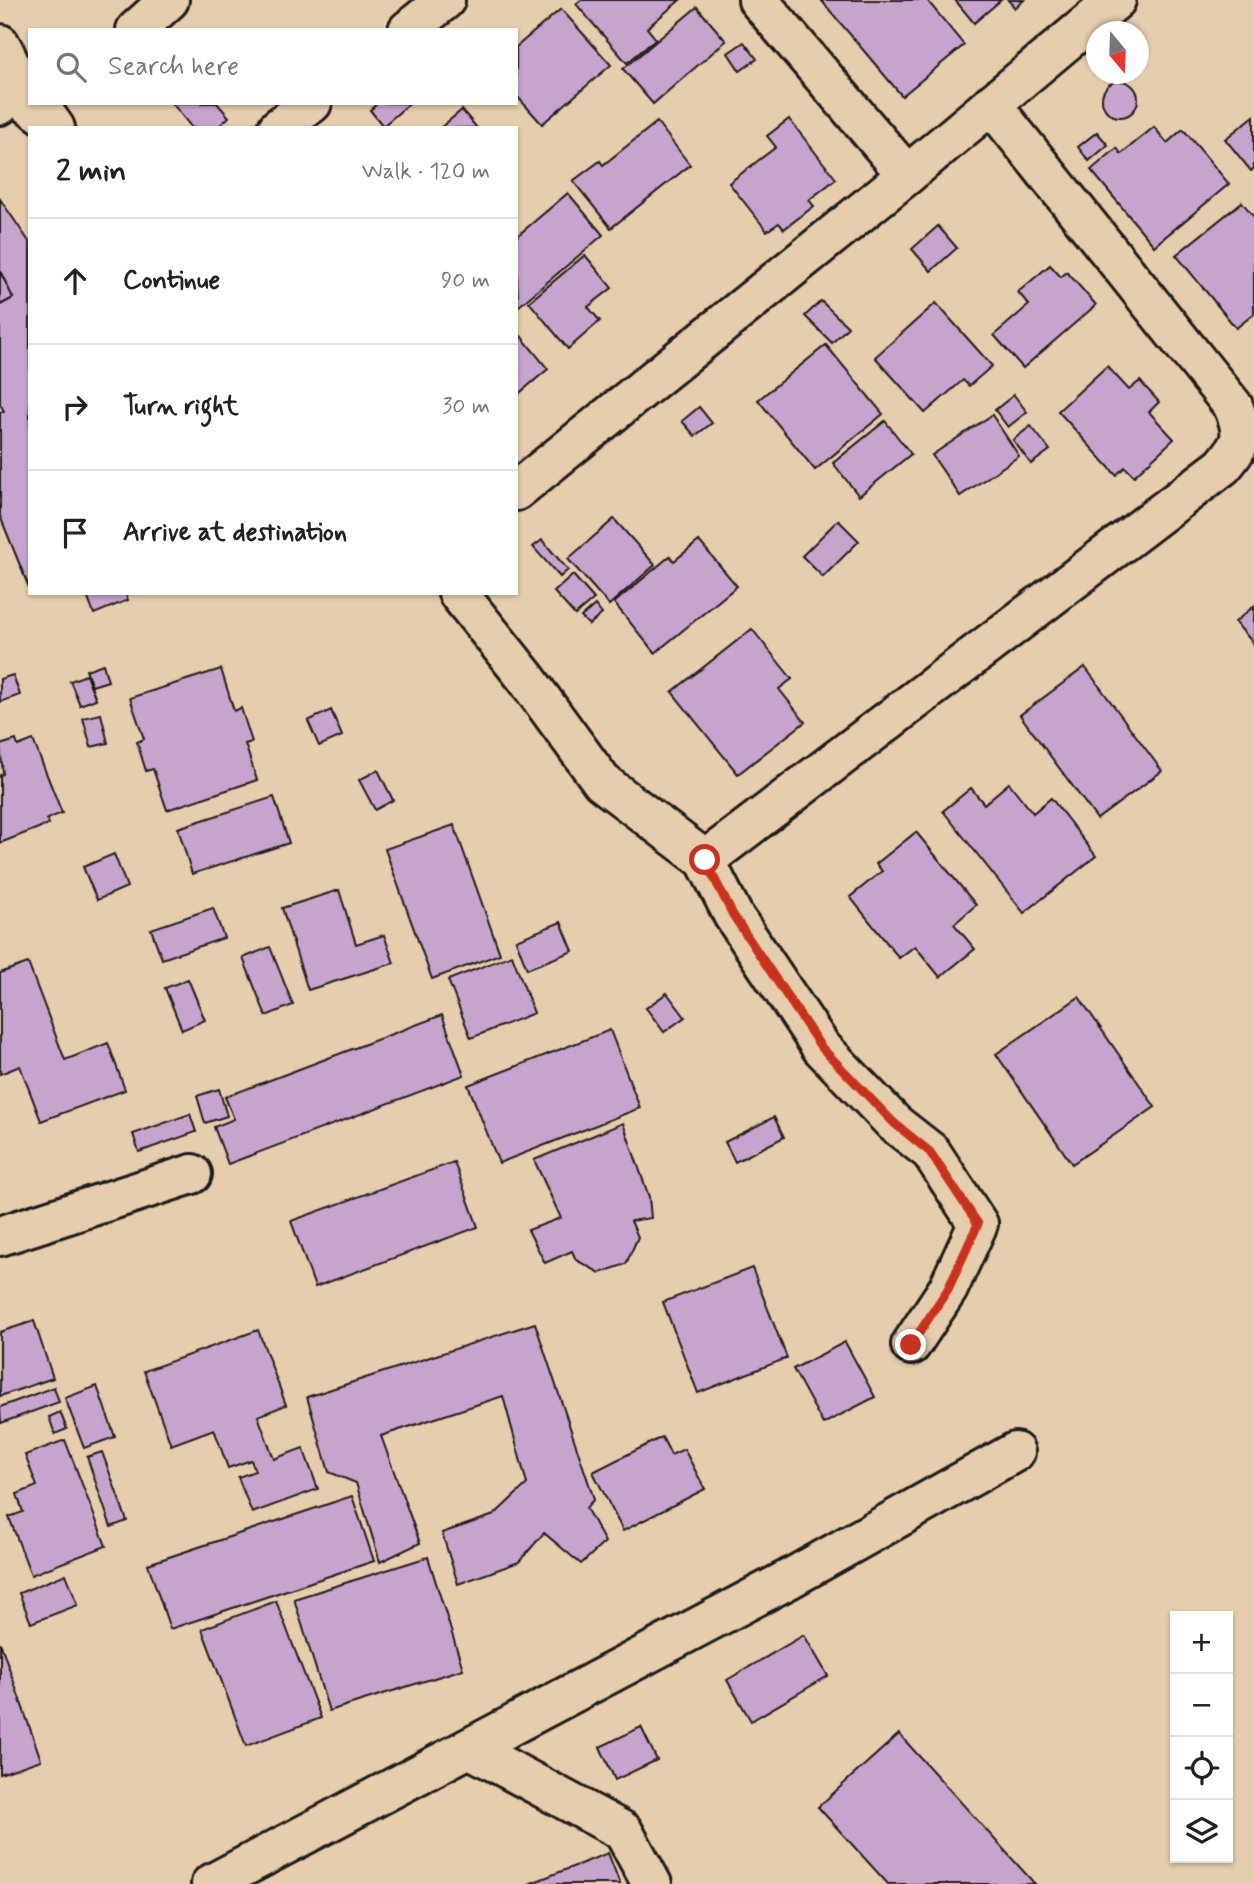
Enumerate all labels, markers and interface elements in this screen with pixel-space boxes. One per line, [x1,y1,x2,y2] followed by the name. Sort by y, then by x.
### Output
[1086,21,1149,84] north arrow
[28,28,518,105] search box
[52,48,90,86] icon: search
[108,50,239,84] text: Search here
[56,152,126,191] text: 2 min
[362,157,490,187] text: Walk · 120 m
[56,262,94,300] icon: ahead
[123,264,220,298] text: Continue
[441,266,490,296] text: 90 m
[56,388,94,426] icon: right
[123,390,239,424] text: Turn right
[442,392,490,422] text: 30 m
[56,514,94,552] icon: arrive
[123,516,347,550] text: Arrive at destination
[689,844,720,875] route start
[895,1329,926,1360] route end
[1170,1611,1233,1863] map controls
[1170,1611,1233,1674] button: +
[1170,1674,1233,1737] button: −
[1170,1737,1233,1800] button: locate
[1170,1800,1233,1863] button: layers

